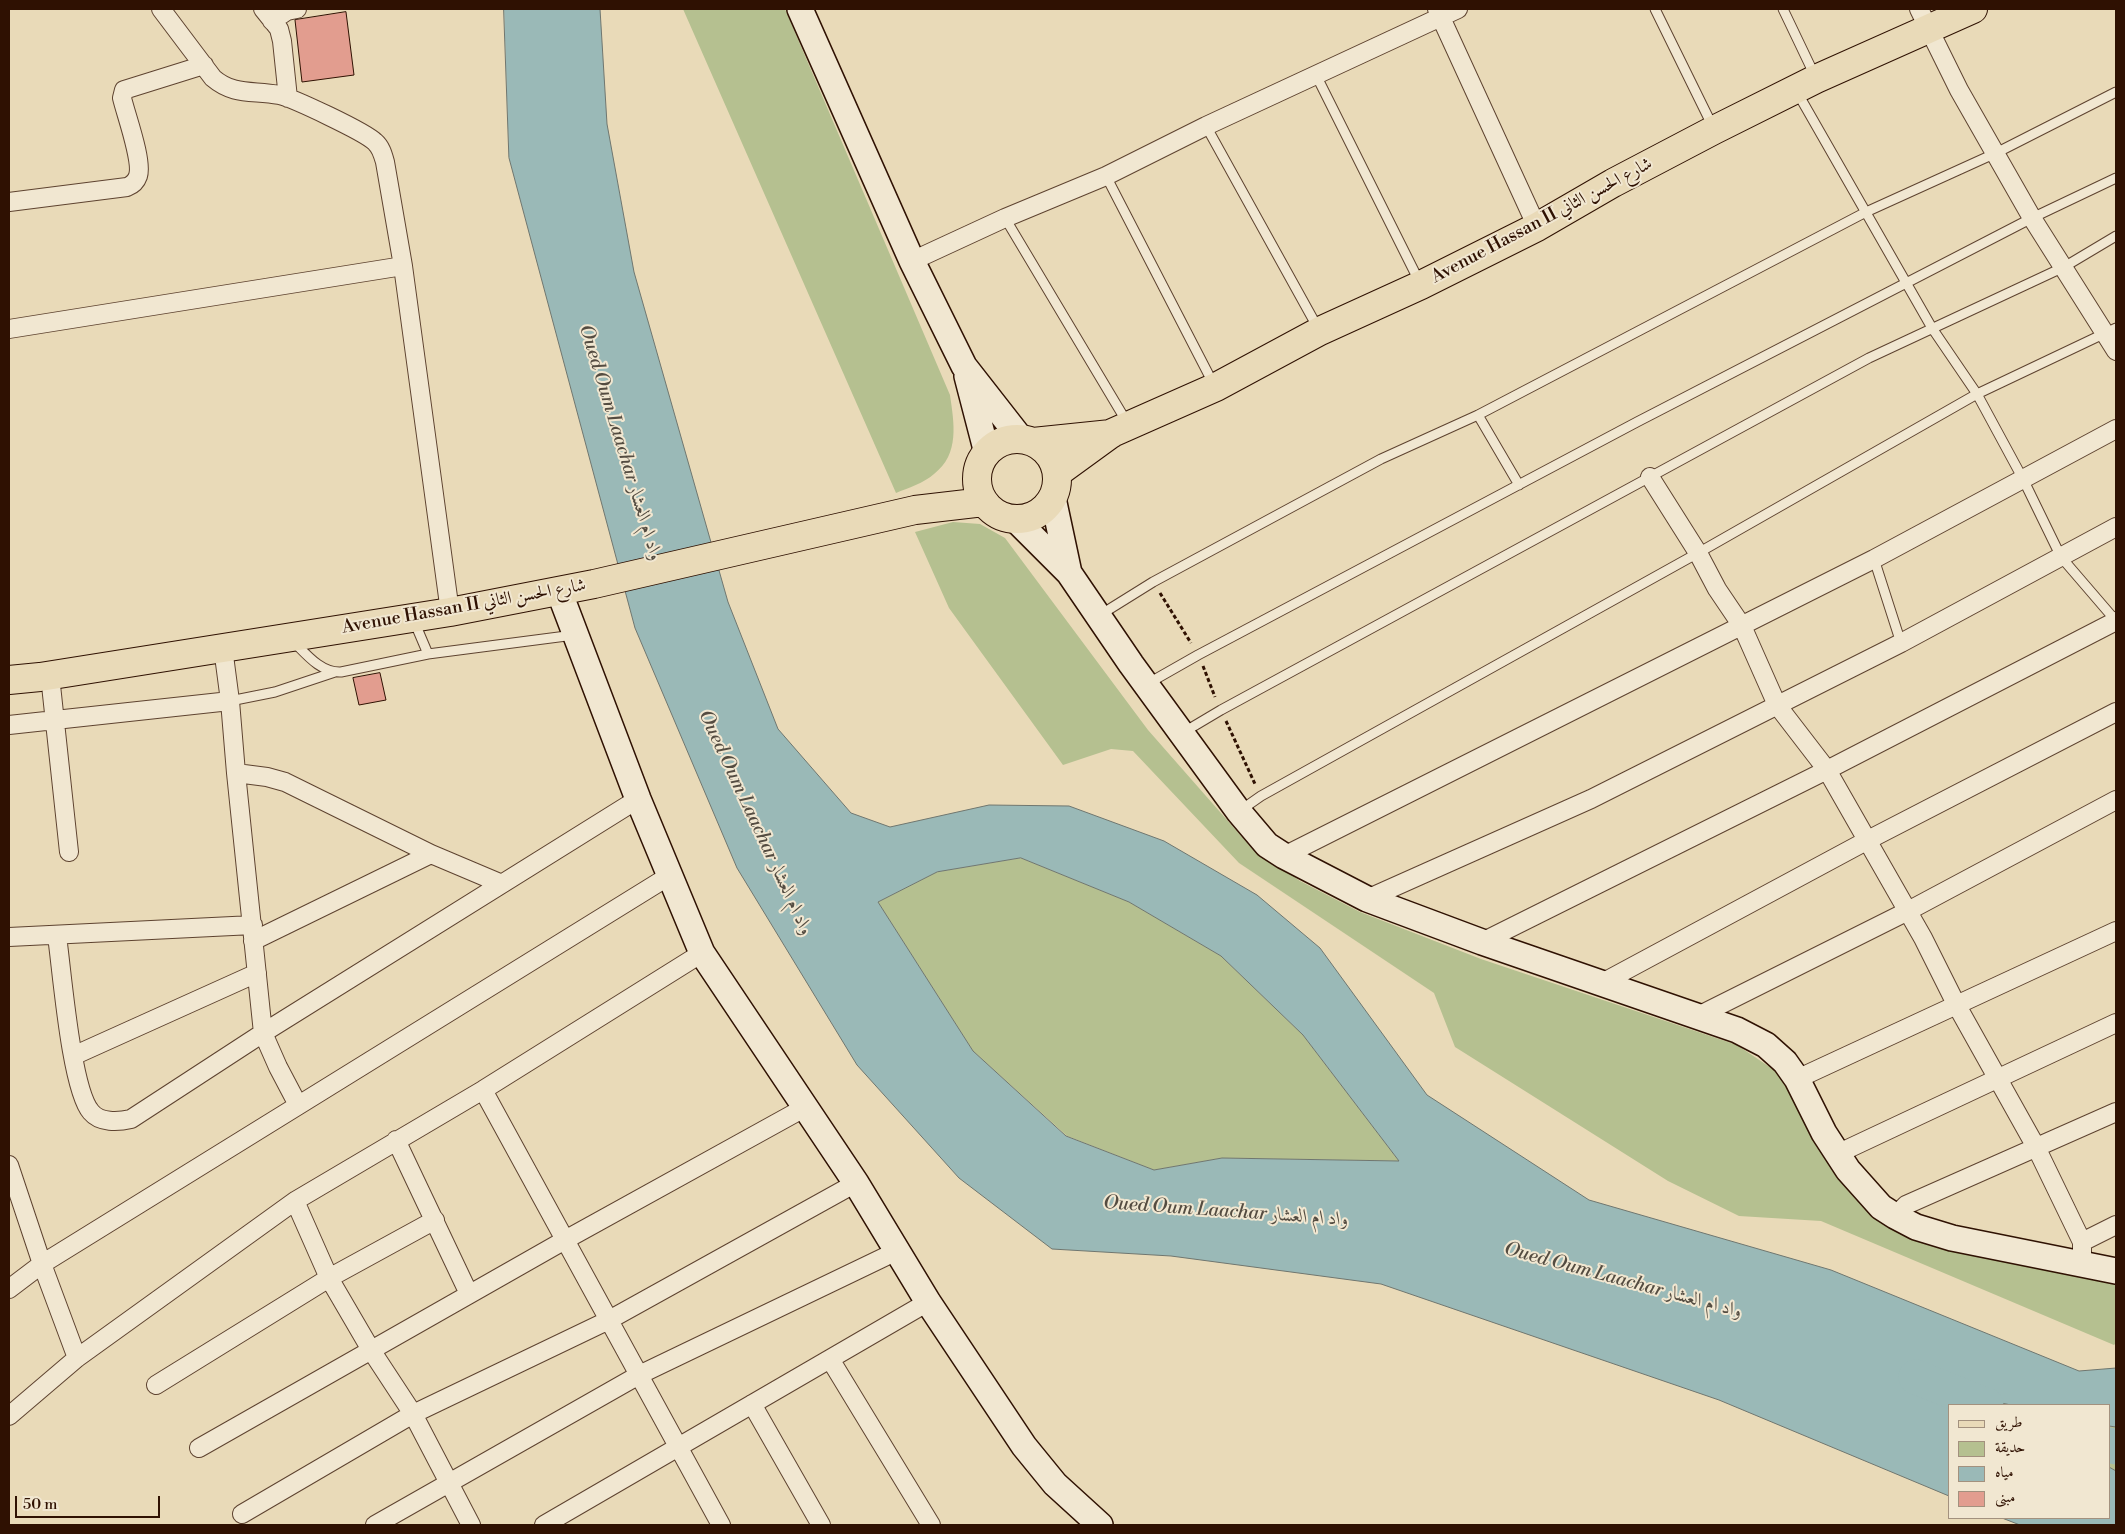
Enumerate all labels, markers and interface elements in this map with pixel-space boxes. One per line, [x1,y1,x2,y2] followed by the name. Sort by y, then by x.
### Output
[1428,153,1656,289] street label: Avenue Hassan II شارع الحسن الثاني
[573,322,667,564] water label: Oued Oum Laachar واد ام العشار
[340,575,588,639] street label: Avenue Hassan II شارع الحسن الثاني
[693,707,817,939] water label: Oued Oum Laachar واد ام العشار
[1103,1192,1349,1232] water label: Oued Oum Laachar واد ام العشار
[1501,1238,1745,1324] water label: Oued Oum Laachar واد ام العشار
[1948,1404,2110,1519] legend
[1995,1413,2022,1432] text: طريق
[1995,1438,2025,1457] text: حديقة
[1995,1463,2013,1482] text: مياه
[18,1486,162,1518] scale bar
[1995,1488,2015,1507] text: مبنى
[23,1495,57,1514] text: 50 m

